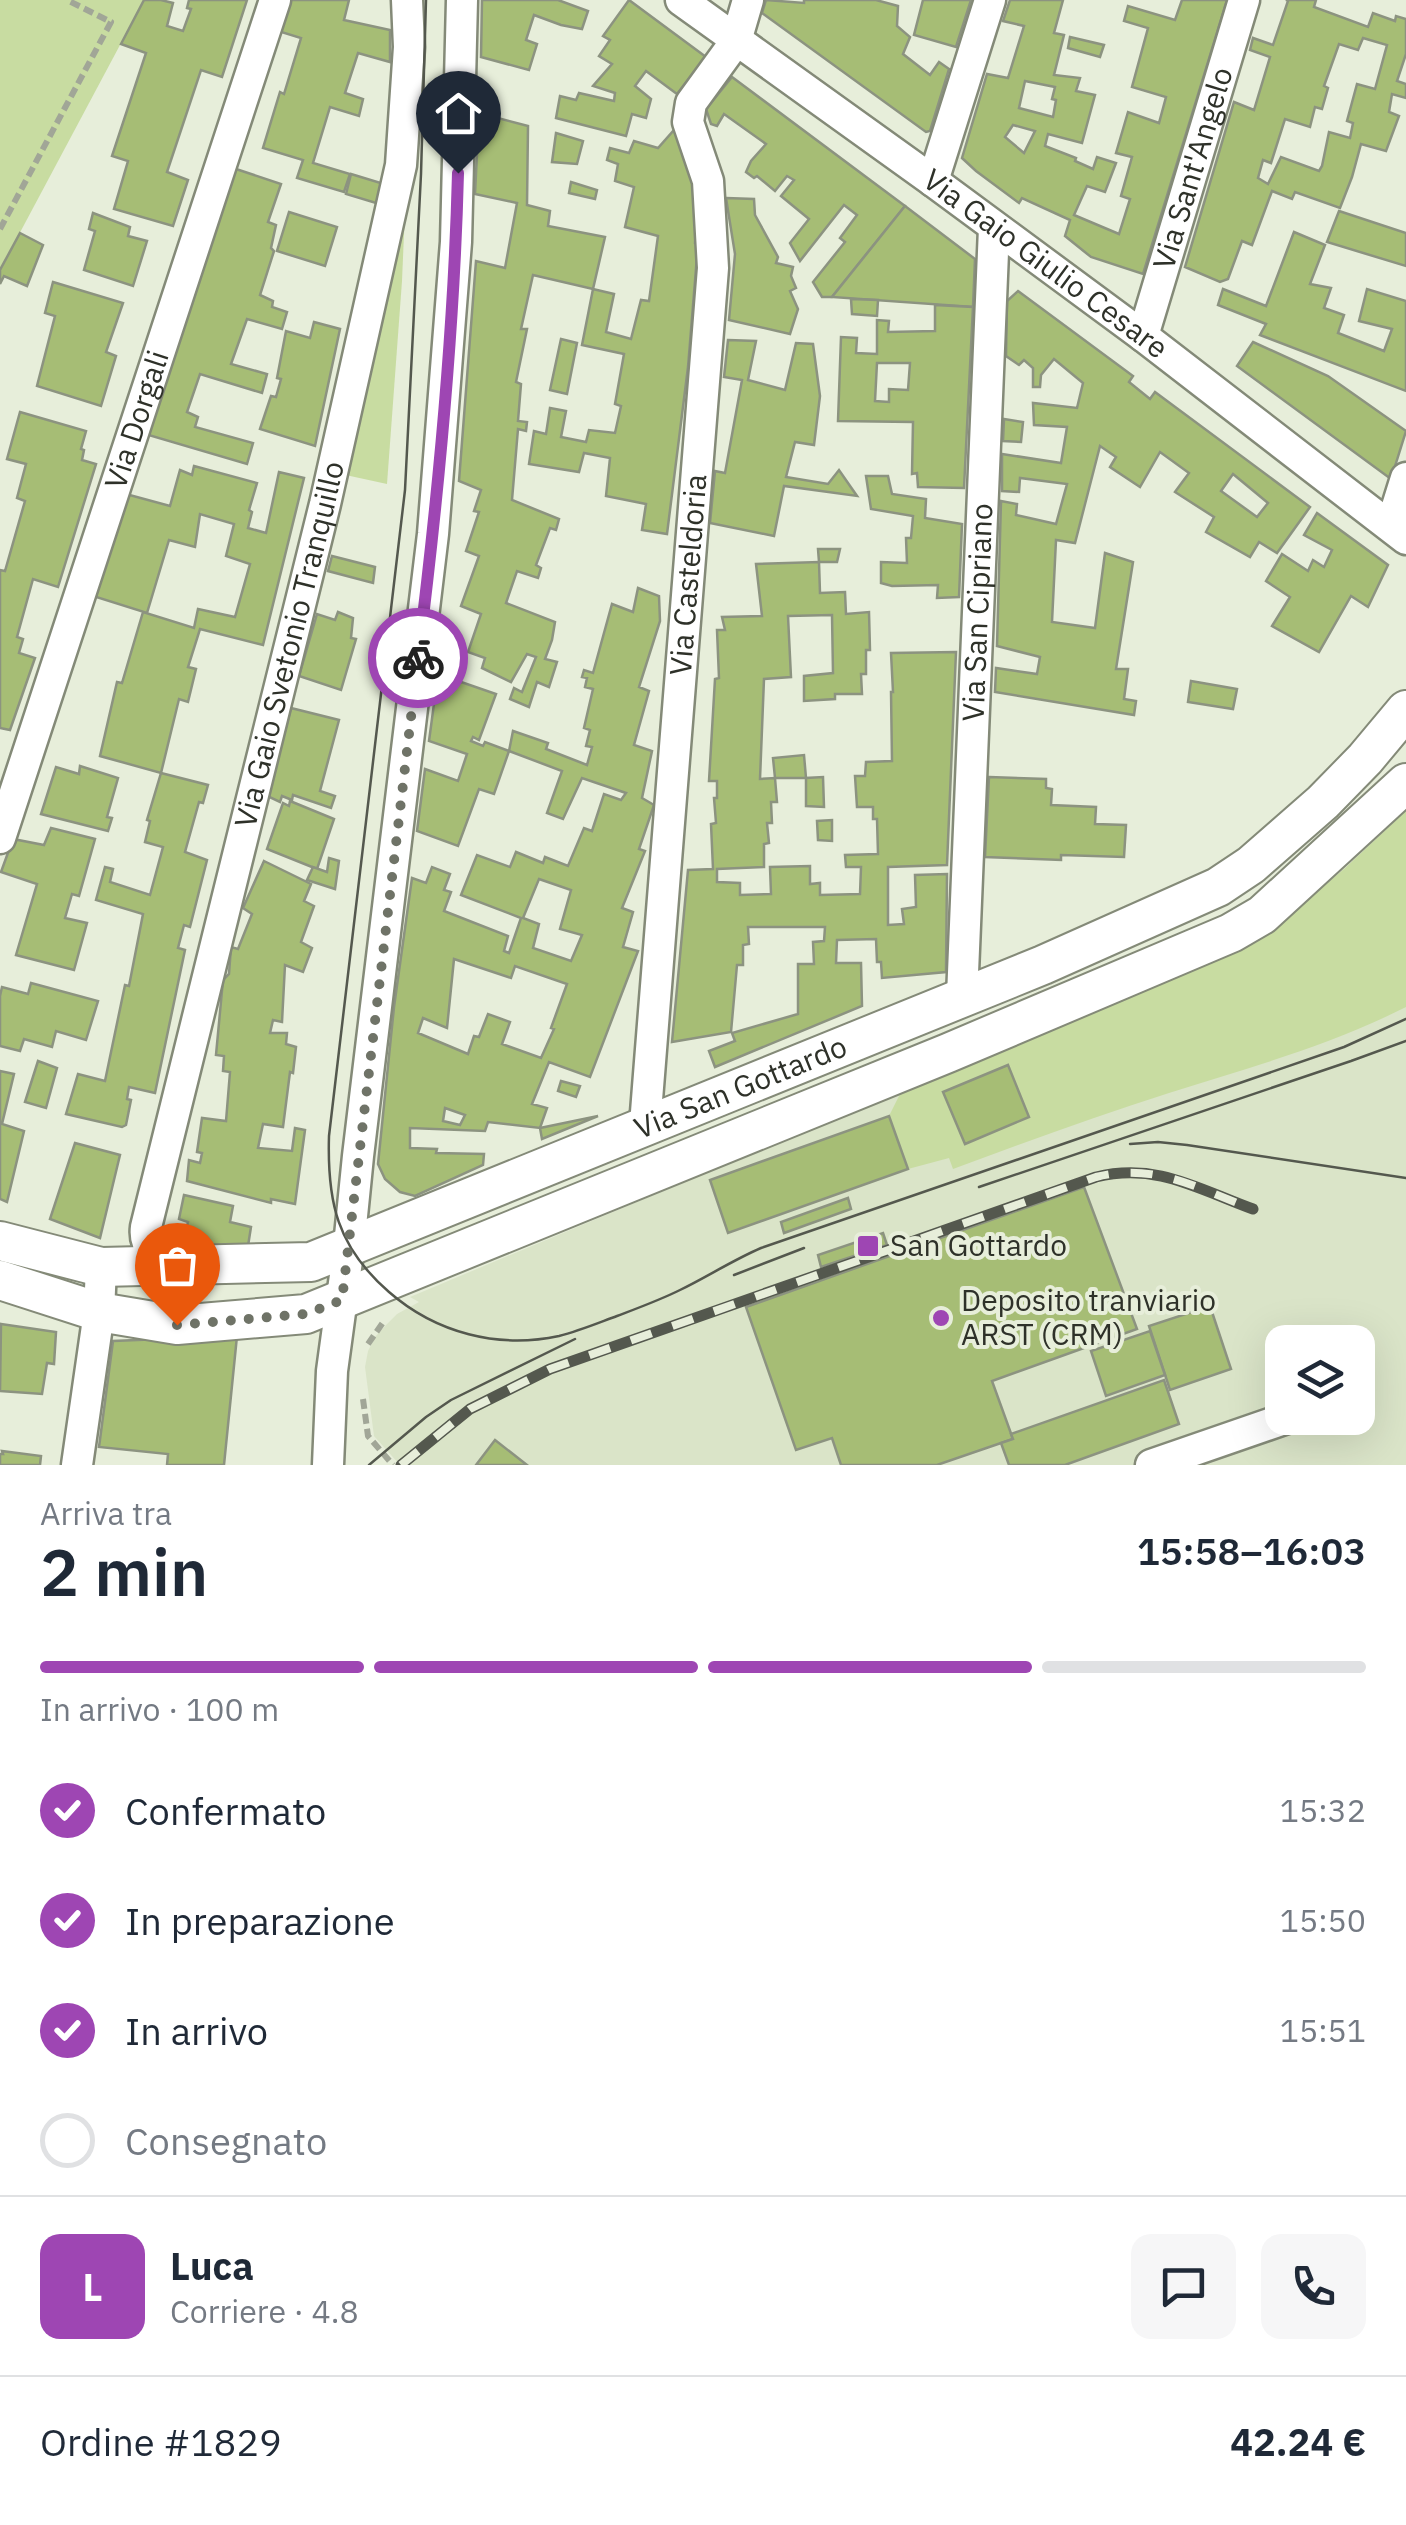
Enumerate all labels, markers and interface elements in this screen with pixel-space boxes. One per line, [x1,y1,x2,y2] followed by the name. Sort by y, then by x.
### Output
[1143,62,1241,274] street label: Via Sant'Angelo
[416,71,501,174] pin
[431,86,486,141] icon: home
[916,159,1177,366] street label: Via Gaio Giulio Cesare
[95,345,177,494] street label: Via Dorgali
[225,457,352,831] street label: Via Gaio Svetonio Tranquillo
[660,472,715,677] street label: Via Casteldoria
[952,502,1001,722] street label: Via San Cipriano
[368,608,468,708] courier
[391,631,446,686] icon: bike
[628,1026,852,1147] street label: Via San Gottardo
[135,1223,220,1326] pin
[890,1225,1067,1264] place label: San Gottardo
[855,1233,881,1259] marker: San Gottardo
[150,1238,205,1293] icon: bag
[961,1280,1216,1353] place label: Deposito tranviario ARST (CRM)
[930,1307,952,1329] marker: Deposito tranviario ARST (CRM)
[1265,1325,1375,1435] map controls
[1265,1325,1375,1435] button: layers
[40,1492,172,1534] text: Arriva tra
[1137,1526,1366,1575] text: 15:58–16:03
[40,1529,208,1614] text: 2 min
[40,1688,279,1730] text: In arrivo · 100 m
[40,1783,95,1838] icon: check
[125,1786,326,1835] text: Confermato
[1280,1789,1366,1831] text: 15:32
[40,1893,95,1948] icon: check
[125,1896,395,1945] text: In preparazione
[1280,1899,1366,1941] text: 15:50
[40,2003,95,2058] icon: check
[125,2006,268,2055] text: In arrivo
[1280,2009,1366,2051] text: 15:51
[125,2116,327,2165] text: Consegnato
[1131,2234,1236,2339] button: chat
[1261,2234,1366,2339] button: phone
[170,2241,254,2290] text: Luca
[82,2262,103,2311] text: L
[170,2290,359,2332] text: Corriere · 4.8
[40,2417,282,2466] text: Ordine #1829
[1230,2417,1366,2466] text: 42.24 €

